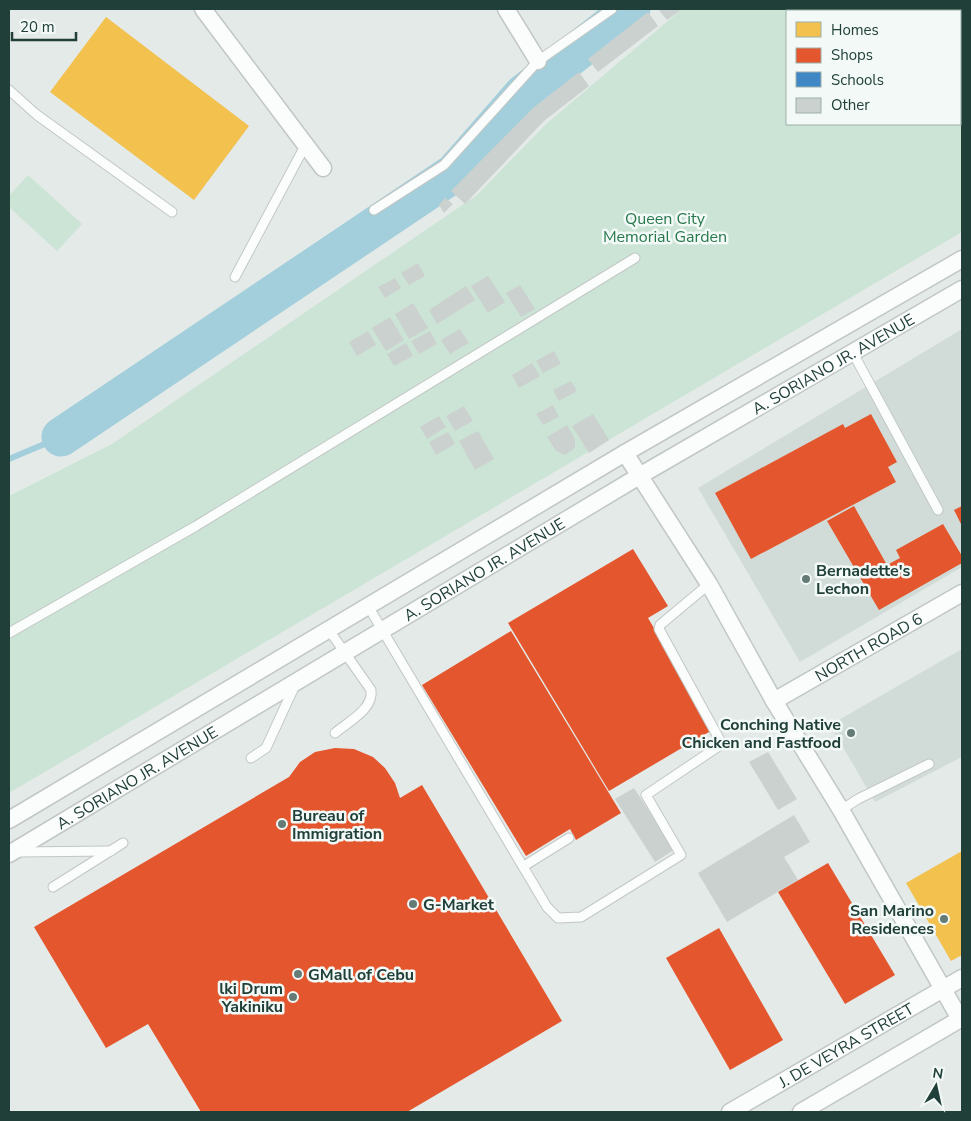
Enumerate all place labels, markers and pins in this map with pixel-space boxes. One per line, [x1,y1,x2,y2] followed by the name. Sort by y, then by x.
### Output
[816,560,911,600] place label: Bernadette's Lechon
[800,573,812,585] marker: Bernadette's Lechon
[681,714,841,754] place label: Conching Native Chicken and Fastfood
[845,727,857,739] marker: Conching Native Chicken and Fastfood
[292,805,382,845] place label: Bureau of Immigration
[276,818,288,830] marker: Bureau of Immigration
[423,894,495,916] place label: G-Market
[407,898,419,910] marker: G-Market
[850,900,934,940] place label: San Marino Residences
[938,913,950,925] marker: San Marino Residences
[308,964,414,986] place label: GMall of Cebu
[292,968,304,980] marker: GMall of Cebu
[219,978,283,1018] place label: lki Drum Yakiniku
[287,991,299,1003] marker: lki Drum Yakiniku

